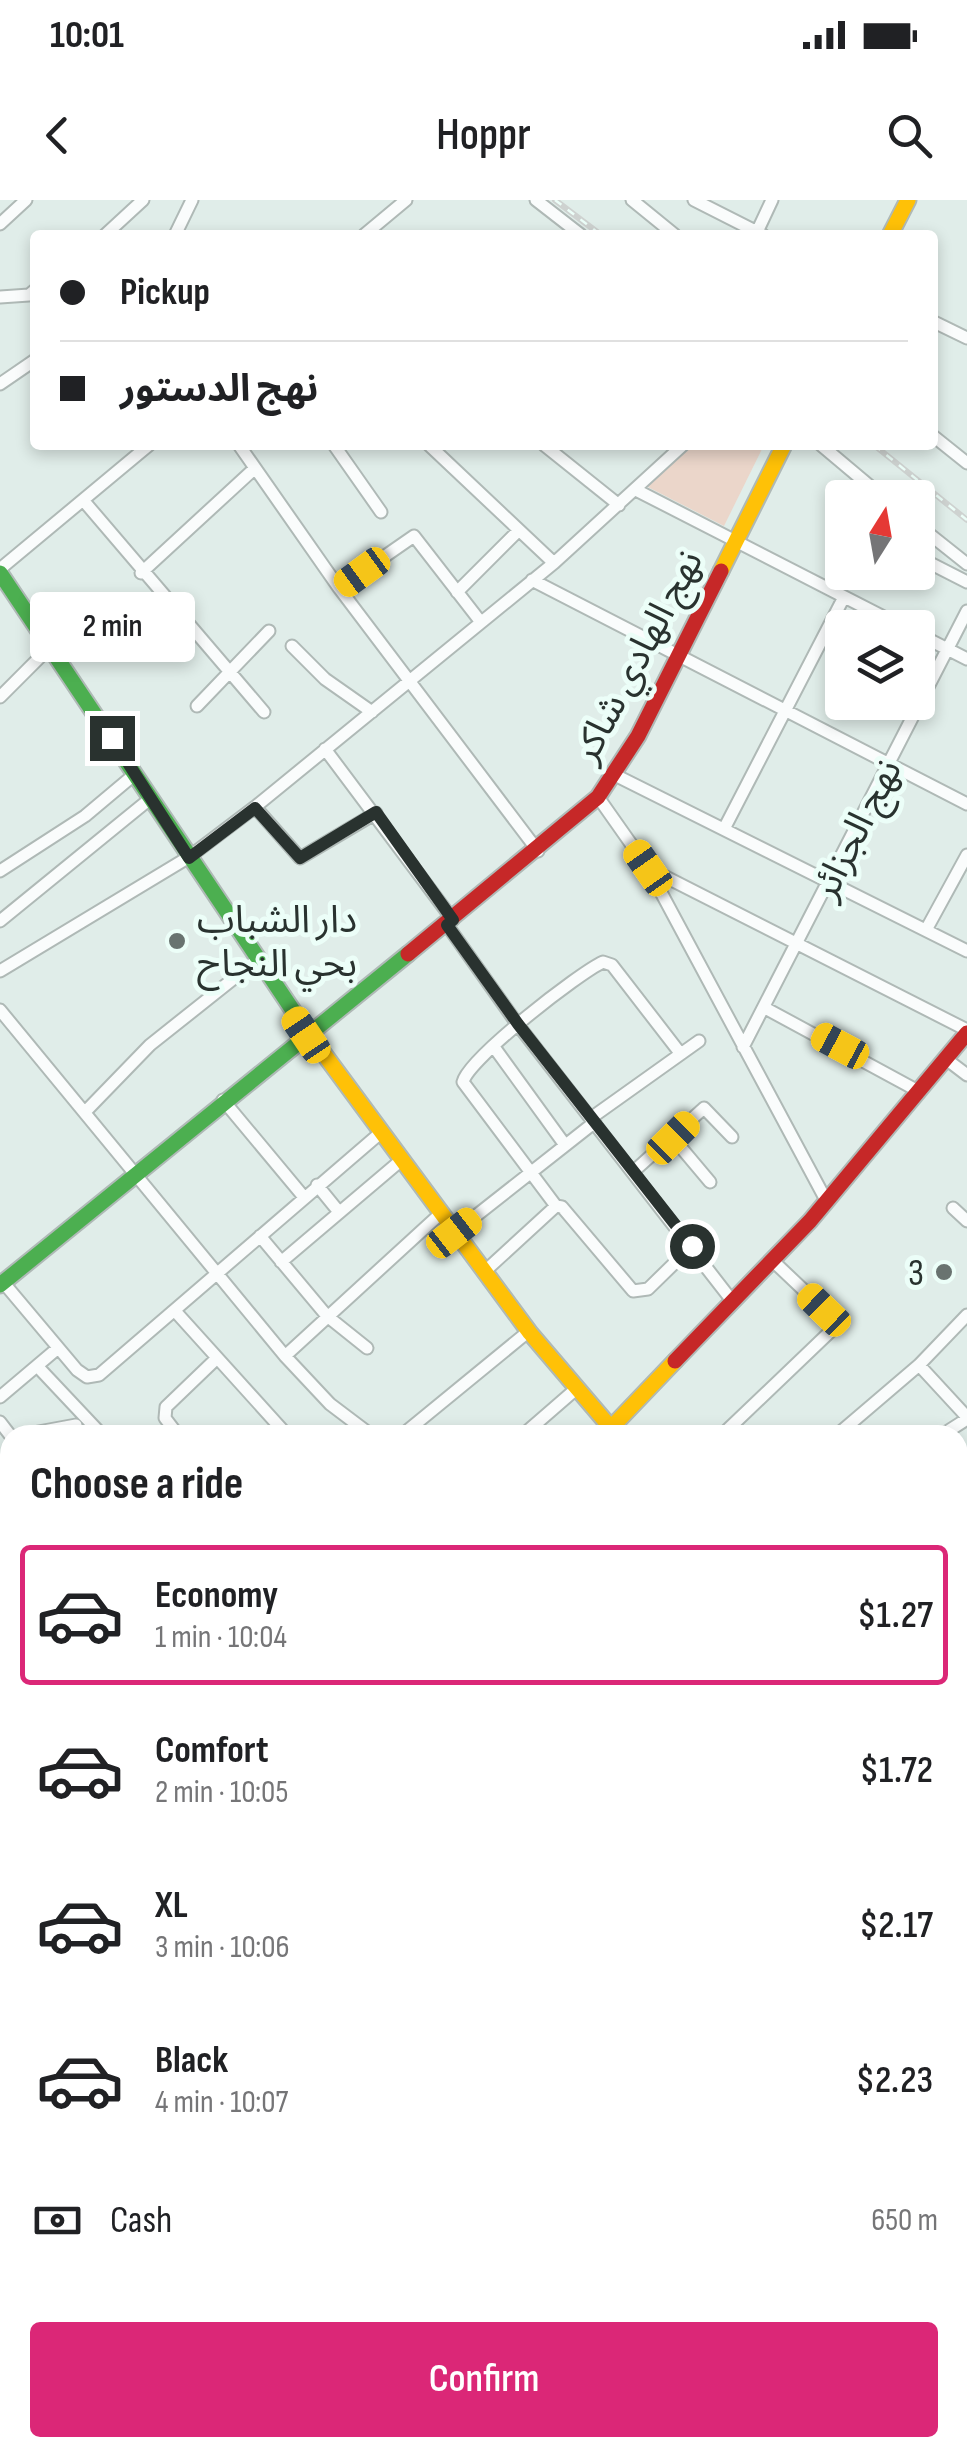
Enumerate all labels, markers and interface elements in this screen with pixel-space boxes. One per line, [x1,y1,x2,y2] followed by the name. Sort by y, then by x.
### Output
[50,13,124,58] text: 10:01
[30,108,85,163] icon: back
[436,108,531,163] text: Hoppr
[882,108,937,163] icon: search
[120,270,210,315] text: Pickup
[120,367,318,412] text: نهج الدستور
[825,480,935,590] north arrow
[825,480,935,720] map controls
[329,542,395,602] car
[563,543,717,774] street label: نهج الهادي شاكر
[29,593,194,663] callout: 2 min
[83,607,142,646] text: 2 min
[825,610,935,720] button: layers
[90,716,135,761] route end
[802,752,915,910] street label: نهج الجزائر
[619,835,677,901] car
[197,898,357,992] place label: دار الشباب بحي النجاح
[166,930,188,952] marker: دار الشباب بحي النجاح
[277,1002,335,1068] car
[806,1019,874,1073] car
[641,1106,705,1170] car
[421,1203,487,1263] car
[670,1224,715,1269] route start
[908,1251,924,1296] place label: 3
[933,1261,955,1283] marker: 3
[792,1278,856,1342] car
[30,1457,243,1512] text: Choose a ride
[35,1570,125,1660] icon: car
[155,1573,278,1618] text: Economy
[857,1593,933,1638] text: $1.27
[155,1618,287,1657] text: 1 min · 10:04
[35,1725,125,1815] icon: car
[155,1728,269,1773] text: Comfort
[860,1748,933,1793] text: $1.72
[155,1773,288,1812] text: 2 min · 10:05
[35,1880,125,1970] icon: car
[155,1883,188,1928] text: XL
[859,1903,933,1948] text: $2.17
[155,1928,290,1967] text: 3 min · 10:06
[35,2035,125,2125] icon: car
[155,2038,228,2083] text: Black
[856,2058,933,2103] text: $2.23
[155,2083,288,2122] text: 4 min · 10:07
[30,2193,85,2248] icon: cash
[110,2198,172,2243] text: Cash
[871,2201,938,2240] text: 650 m
[30,2322,938,2437] button: Confirm

